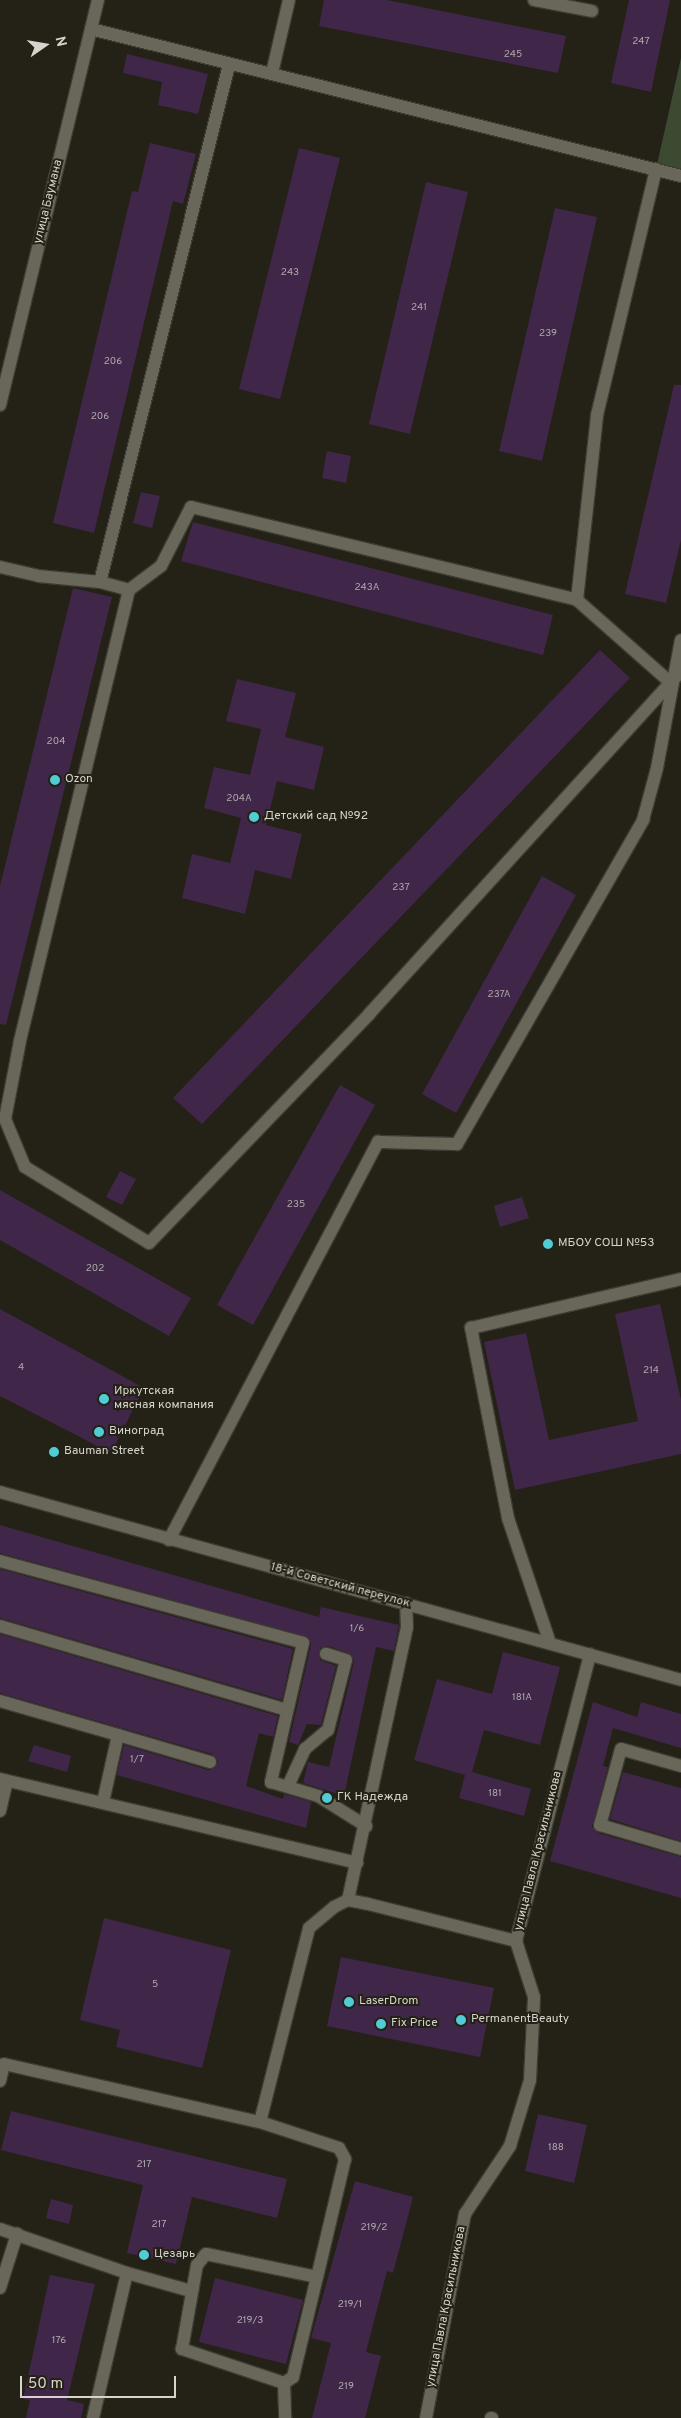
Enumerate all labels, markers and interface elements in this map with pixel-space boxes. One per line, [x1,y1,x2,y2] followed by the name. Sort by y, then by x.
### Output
[20,20,70,70] north arrow
[51,35,70,48] text: N
[632,36,650,48] house number: 247
[504,49,522,61] house number: 245
[32,158,66,246] street label: улица Баумана
[281,267,299,279] house number: 243
[411,302,427,314] house number: 241
[539,328,557,340] house number: 239
[104,356,122,368] house number: 206
[91,411,109,423] house number: 206
[355,582,379,594] house number: 243А
[47,736,65,748] house number: 204
[65,773,93,787] place label: Ozon
[49,774,61,786] marker: Ozon
[226,793,252,805] house number: 204А
[264,810,368,824] place label: Детский сад №92
[248,811,260,823] marker: Детский сад №92
[392,882,410,894] house number: 237
[488,989,510,1001] house number: 237А
[287,1199,305,1211] house number: 235
[558,1237,655,1251] place label: МБОУ СОШ №53
[542,1238,554,1250] marker: МБОУ СОШ №53
[86,1263,104,1275] house number: 202
[18,1362,24,1374] house number: 4
[643,1365,659,1377] house number: 214
[114,1385,214,1413] place label: Иркутская мясная компания
[98,1393,110,1405] marker: Иркутская мясная компания
[109,1425,164,1439] place label: Виноград
[93,1426,105,1438] marker: Виноград
[64,1445,144,1459] place label: Bauman Street
[48,1446,60,1458] marker: Bauman Street
[269,1560,411,1612] street label: 18-й Советский переулок
[350,1623,364,1635] house number: 1/6
[512,1692,532,1704] house number: 181А
[130,1754,144,1766] house number: 1/7
[512,1770,566,1932] street label: улица Павла Красильникова
[488,1788,502,1800] house number: 181
[337,1791,408,1805] place label: ГК Надежда
[321,1792,333,1804] marker: ГК Надежда
[152,1979,158,1991] house number: 5
[359,1995,418,2009] place label: LaseгDrom
[343,1996,355,2008] marker: LaseгDrom
[471,2013,569,2027] place label: PermanentBeauty
[455,2014,467,2026] marker: PermanentBeauty
[391,2017,438,2031] place label: Fix Price
[375,2018,387,2030] marker: Fix Price
[548,2142,564,2154] house number: 188
[136,2159,152,2171] house number: 217
[151,2219,167,2231] house number: 217
[361,2222,387,2234] house number: 219/2
[424,2225,470,2389] street label: улица Павла Красильникова
[154,2248,195,2262] place label: Цезарь
[138,2249,150,2261] marker: Цезарь
[338,2299,362,2311] house number: 219/1
[237,2315,263,2327] house number: 219/3
[52,2335,66,2347] house number: 176
[22,2366,179,2398] scale bar
[28,2375,63,2394] text: 50 m
[338,2381,354,2393] house number: 219

